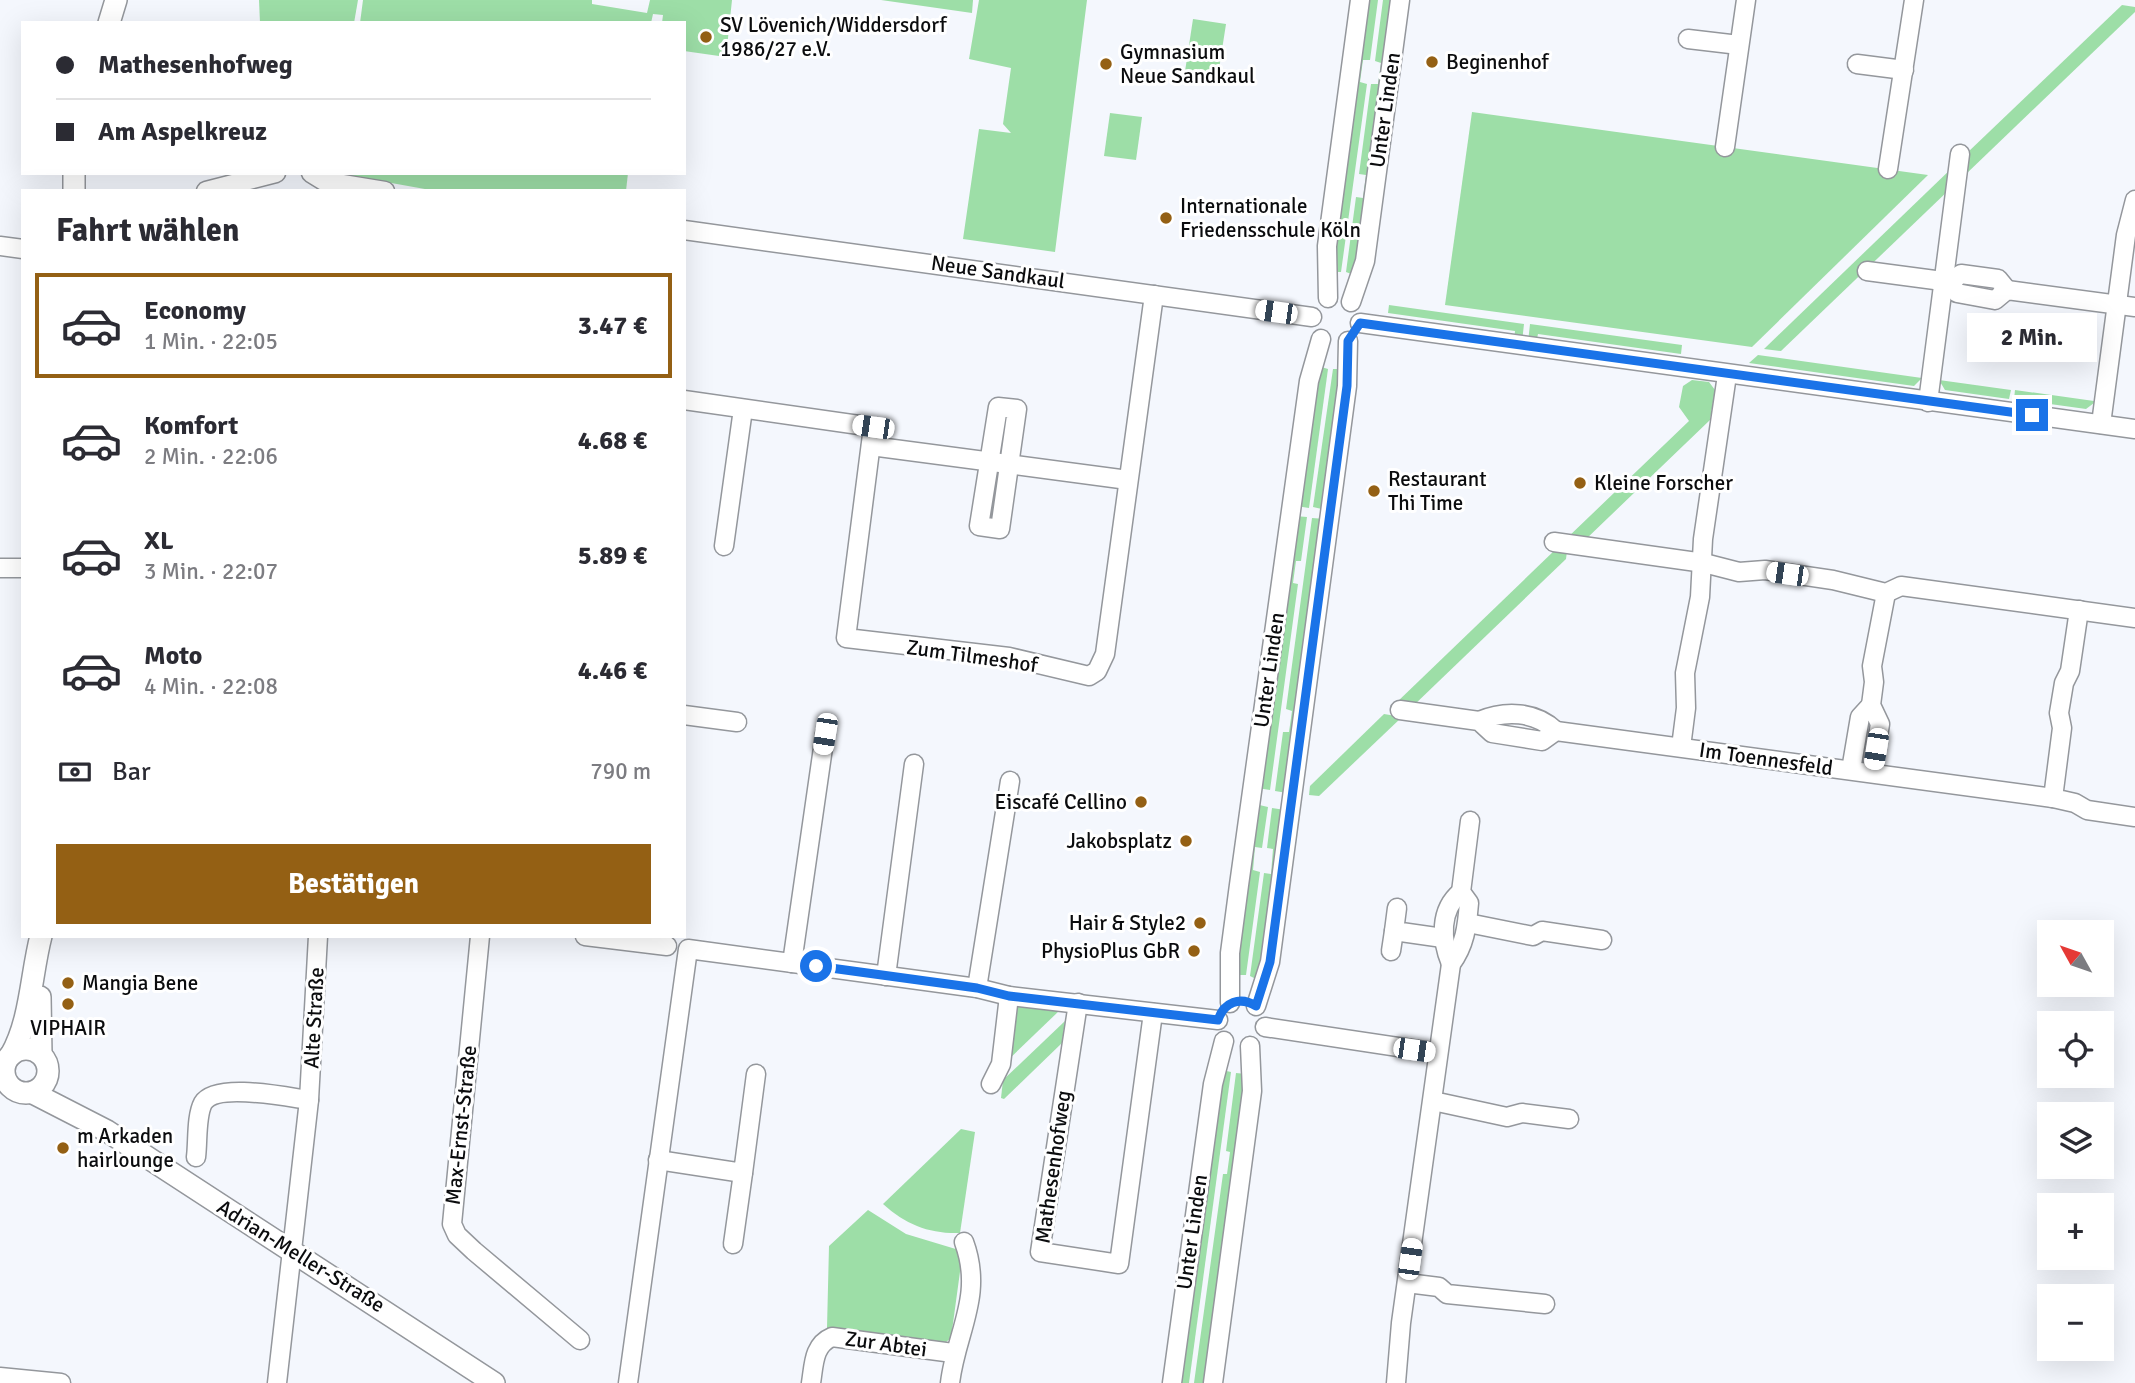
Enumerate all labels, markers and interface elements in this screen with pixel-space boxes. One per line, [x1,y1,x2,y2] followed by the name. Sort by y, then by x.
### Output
[720,12,948,62] place label: SV Lövenich/Widdersdorf 1986/27 e.V.
[698,29,714,45] marker: SV Lövenich/Widdersdorf 1986/27 e.V.
[1120,39,1255,89] place label: Gymnasium Neue Sandkaul
[98,49,293,81] text: Mathesenhofweg
[1446,49,1550,75] place label: Beginenhof
[1364,51,1406,169] street label: Unter Linden
[1424,54,1440,70] marker: Beginenhof
[1098,56,1114,72] marker: Gymnasium Neue Sandkaul
[98,116,267,148] text: Am Aspelkreuz
[1180,193,1361,243] place label: Internationale Friedensschule Köln
[1158,210,1174,226] marker: Internationale Friedensschule Köln
[56,211,240,250] text: Fahrt wählen
[929,250,1067,294] street label: Neue Sandkaul
[60,294,123,357] icon: car
[144,295,246,327] text: Economy
[1254,299,1299,325] car
[578,310,647,342] text: 3.47 €
[1967,314,2097,362] callout: 2 Min.
[2001,323,2063,352] text: 2 Min.
[144,327,278,356] text: 1 Min. · 22:05
[2016,399,2048,431] route end
[60,409,123,472] icon: car
[144,410,238,442] text: Komfort
[851,414,896,440] car
[578,425,647,457] text: 4.68 €
[144,442,278,471] text: 2 Min. · 22:06
[1388,466,1487,516] place label: Restaurant Thi Time
[1594,470,1733,496] place label: Kleine Forscher
[1572,475,1588,491] marker: Kleine Forscher
[1366,483,1382,499] marker: Restaurant Thi Time
[60,524,123,587] icon: car
[144,525,174,557] text: XL
[578,540,647,572] text: 5.89 €
[144,557,278,586] text: 3 Min. · 22:07
[1765,561,1810,587] car
[1248,611,1290,729] street label: Unter Linden
[905,634,1040,678] street label: Zum Tilmeshof
[60,639,123,702] icon: car
[144,640,202,672] text: Moto
[578,655,647,687] text: 4.46 €
[144,672,278,701] text: 4 Min. · 22:08
[812,712,839,756] car
[1863,727,1890,771] car
[1698,737,1834,781] street label: Im Toennesfeld
[56,753,94,791] icon: cash
[112,756,150,788] text: Bar
[590,757,651,786] text: 790 m
[995,789,1127,815] place label: Eiscafé Cellino
[1133,794,1149,810] marker: Eiscafé Cellino
[1066,828,1172,854] place label: Jakobsplatz
[1178,833,1194,849] marker: Jakobsplatz
[56,844,651,924] button: Bestätigen
[1069,910,1186,936] place label: Hair & Style2
[1192,915,1208,931] marker: Hair & Style2
[2037,920,2114,998] north arrow
[2037,920,2114,1361] map controls
[1041,938,1180,964] place label: PhysioPlus GbR
[1186,943,1202,959] marker: PhysioPlus GbR
[800,950,832,982] route start
[298,967,330,1069] street label: Alte Straße
[82,970,198,996] place label: Mangia Bene
[60,975,76,991] marker: Mangia Bene
[60,996,76,1012] marker: VIPHAIR
[2037,1011,2114,1088] button: locate
[30,1015,106,1041] place label: VIPHAIR
[1392,1037,1437,1063] car
[440,1044,482,1206] street label: Max-Ernst-Straße
[1029,1089,1077,1245] street label: Mathesenhofweg
[2037,1102,2114,1179] button: layers
[77,1123,174,1173] place label: m Arkaden hairlounge
[55,1140,71,1156] marker: m Arkaden hairlounge
[1171,1173,1213,1291] street label: Unter Linden
[2037,1193,2114,1270] button: +
[212,1194,390,1318] street label: Adrian-Meller-Straße
[1397,1237,1424,1281] car
[2037,1284,2114,1361] button: −
[843,1325,929,1363] street label: Zur Abtei

